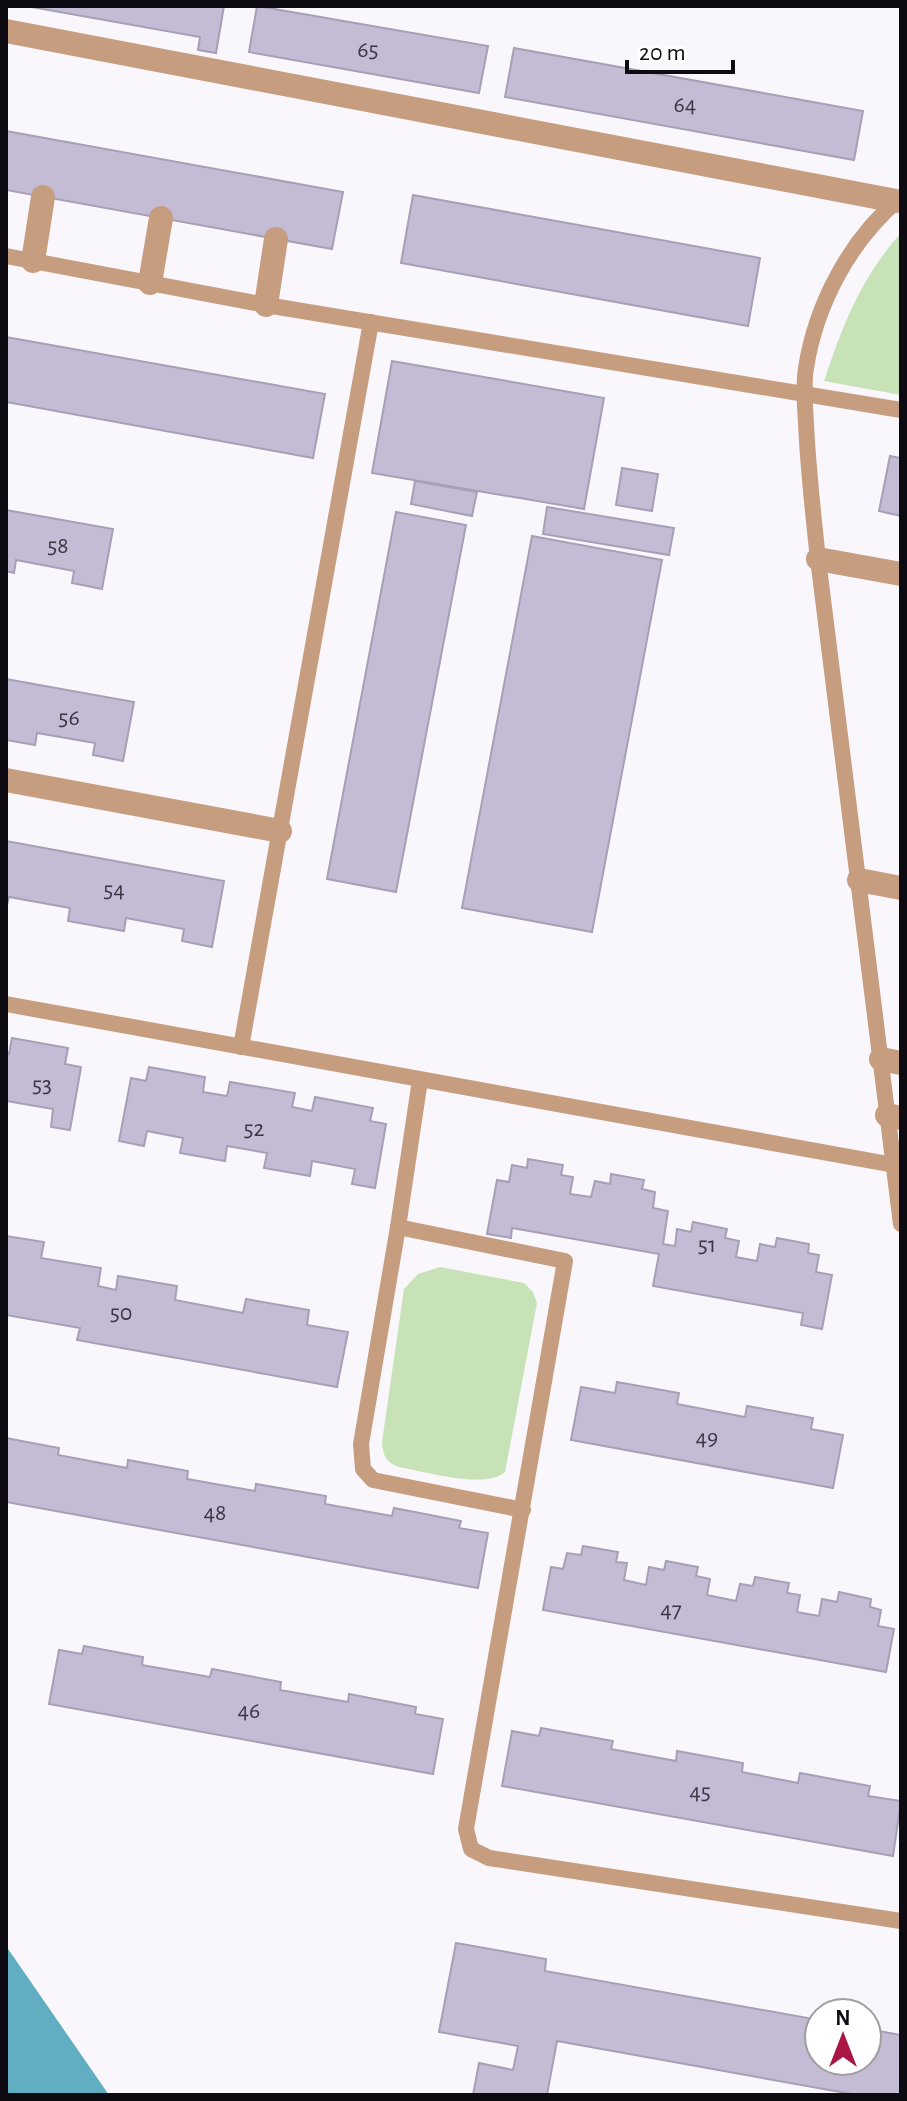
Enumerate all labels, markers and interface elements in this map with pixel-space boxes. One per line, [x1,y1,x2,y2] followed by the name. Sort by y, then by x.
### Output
[627,24,733,74] scale bar
[357,38,379,62] house number: 65
[639,41,686,65] text: 20 m
[674,93,696,117] house number: 64
[47,534,69,558] house number: 58
[58,706,80,730] house number: 56
[103,878,125,902] house number: 54
[32,1073,52,1097] house number: 53
[244,1117,265,1141] house number: 52
[698,1233,716,1257] house number: 51
[110,1301,132,1325] house number: 50
[696,1426,718,1450] house number: 49
[204,1501,226,1525] house number: 48
[660,1598,682,1622] house number: 47
[238,1699,260,1723] house number: 46
[689,1780,711,1804] house number: 45
[803,1997,883,2077] north arrow
[835,2007,851,2029] text: N

